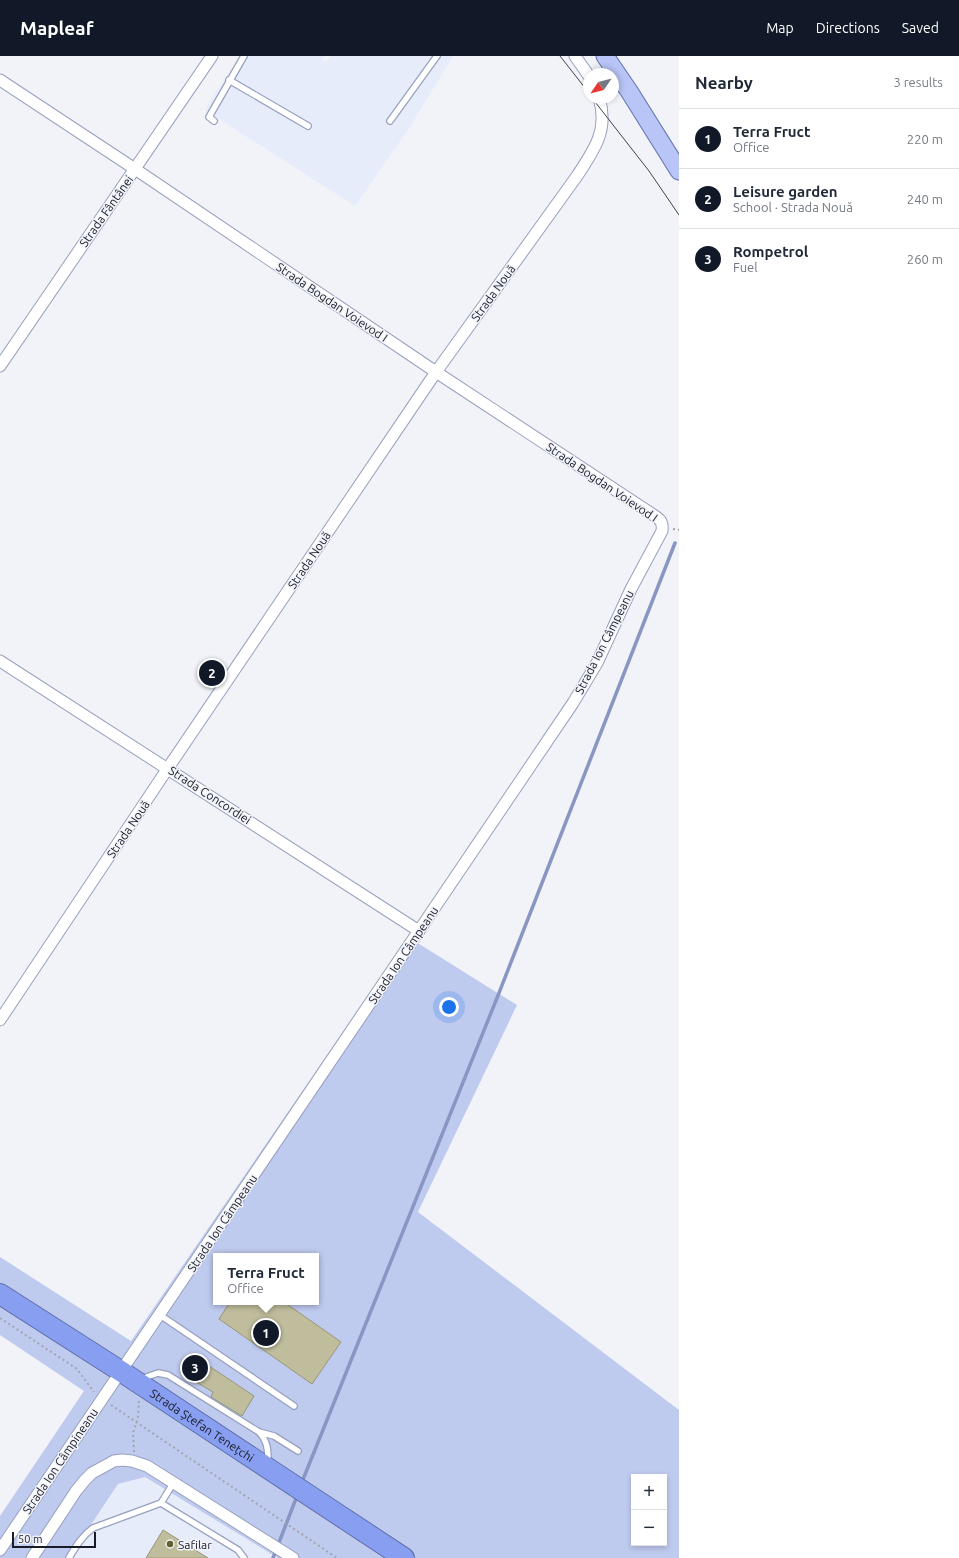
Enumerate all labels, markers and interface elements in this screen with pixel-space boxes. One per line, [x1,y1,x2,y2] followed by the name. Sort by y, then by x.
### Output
[20,17,93,39] text: Mapleaf
[766,20,794,36] text: Map
[816,20,880,36] text: Directions
[902,20,939,36] text: Saved
[583,68,619,104] north arrow
[695,73,753,92] text: Nearby
[893,75,943,89] text: 3 results
[733,123,810,140] text: Terra Fruct
[704,132,712,146] text: 1
[907,132,943,146] text: 220 m
[733,140,769,154] text: Office
[77,173,135,249] street label: Strada Fântânei
[733,183,838,200] text: Leisure garden
[704,192,712,206] text: 2
[907,192,943,206] text: 240 m
[733,200,853,214] text: School · Strada Nouă
[733,243,808,260] text: Rompetrol
[704,252,712,266] text: 3
[907,252,943,266] text: 260 m
[274,260,390,344] street label: Strada Bogdan Voievod I
[733,260,758,274] text: Fuel
[468,262,518,324] street label: Strada Nouă
[544,440,660,524] street label: Strada Bogdan Voievod I
[285,529,333,591] street label: Strada Nouă
[572,588,636,696] street label: Strada Ion Câmpeanu
[199,658,225,688] pin: 2
[166,764,254,826] street label: Strada Concordiei
[104,798,152,860] street label: Strada Nouă
[366,904,440,1006] street label: Strada Ion Câmpeanu
[439,997,459,1017] your location
[185,1172,259,1274] street label: Strada Ion Câmpeanu
[213,1253,319,1305] popup
[227,1264,305,1281] text: Terra Fruct
[227,1281,264,1295] text: Office
[253,1318,279,1348] pin: 1
[182,1353,208,1383] pin: 3
[148,1386,257,1464] street label: Strada Ștefan Tenețchi
[20,1406,100,1516] street label: Strada Ion Câmpineanu
[631,1474,667,1546] map controls
[631,1474,667,1510] button: +
[631,1510,667,1546] button: −
[12,1530,96,1549] scale bar
[18,1533,42,1545] text: 50 m
[178,1538,212,1551] place label: Safilar
[165,1539,175,1549] marker: Safilar

